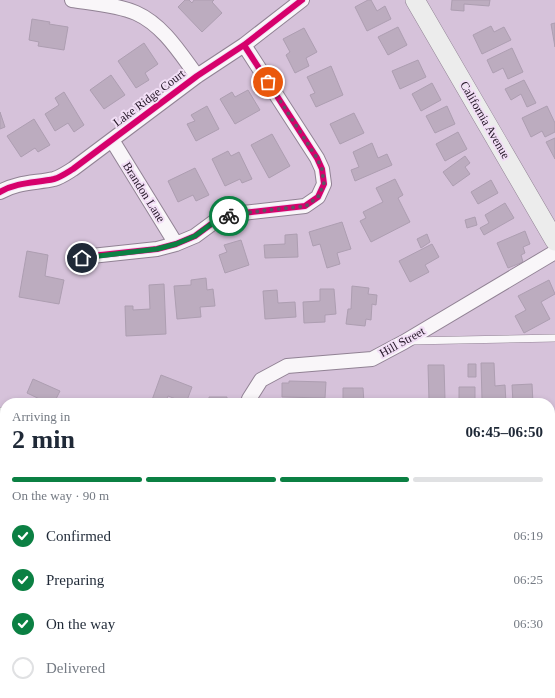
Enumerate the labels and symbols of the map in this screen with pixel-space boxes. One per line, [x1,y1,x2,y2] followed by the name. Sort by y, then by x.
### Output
[251,65,285,99] pin
[110,66,188,129] street label: Lake Ridge Court
[457,79,513,161] street label: California Avenue
[120,159,168,225] street label: Brandon Lane
[209,196,249,236] courier
[65,241,99,275] pin
[377,324,428,360] street label: Hill Street

